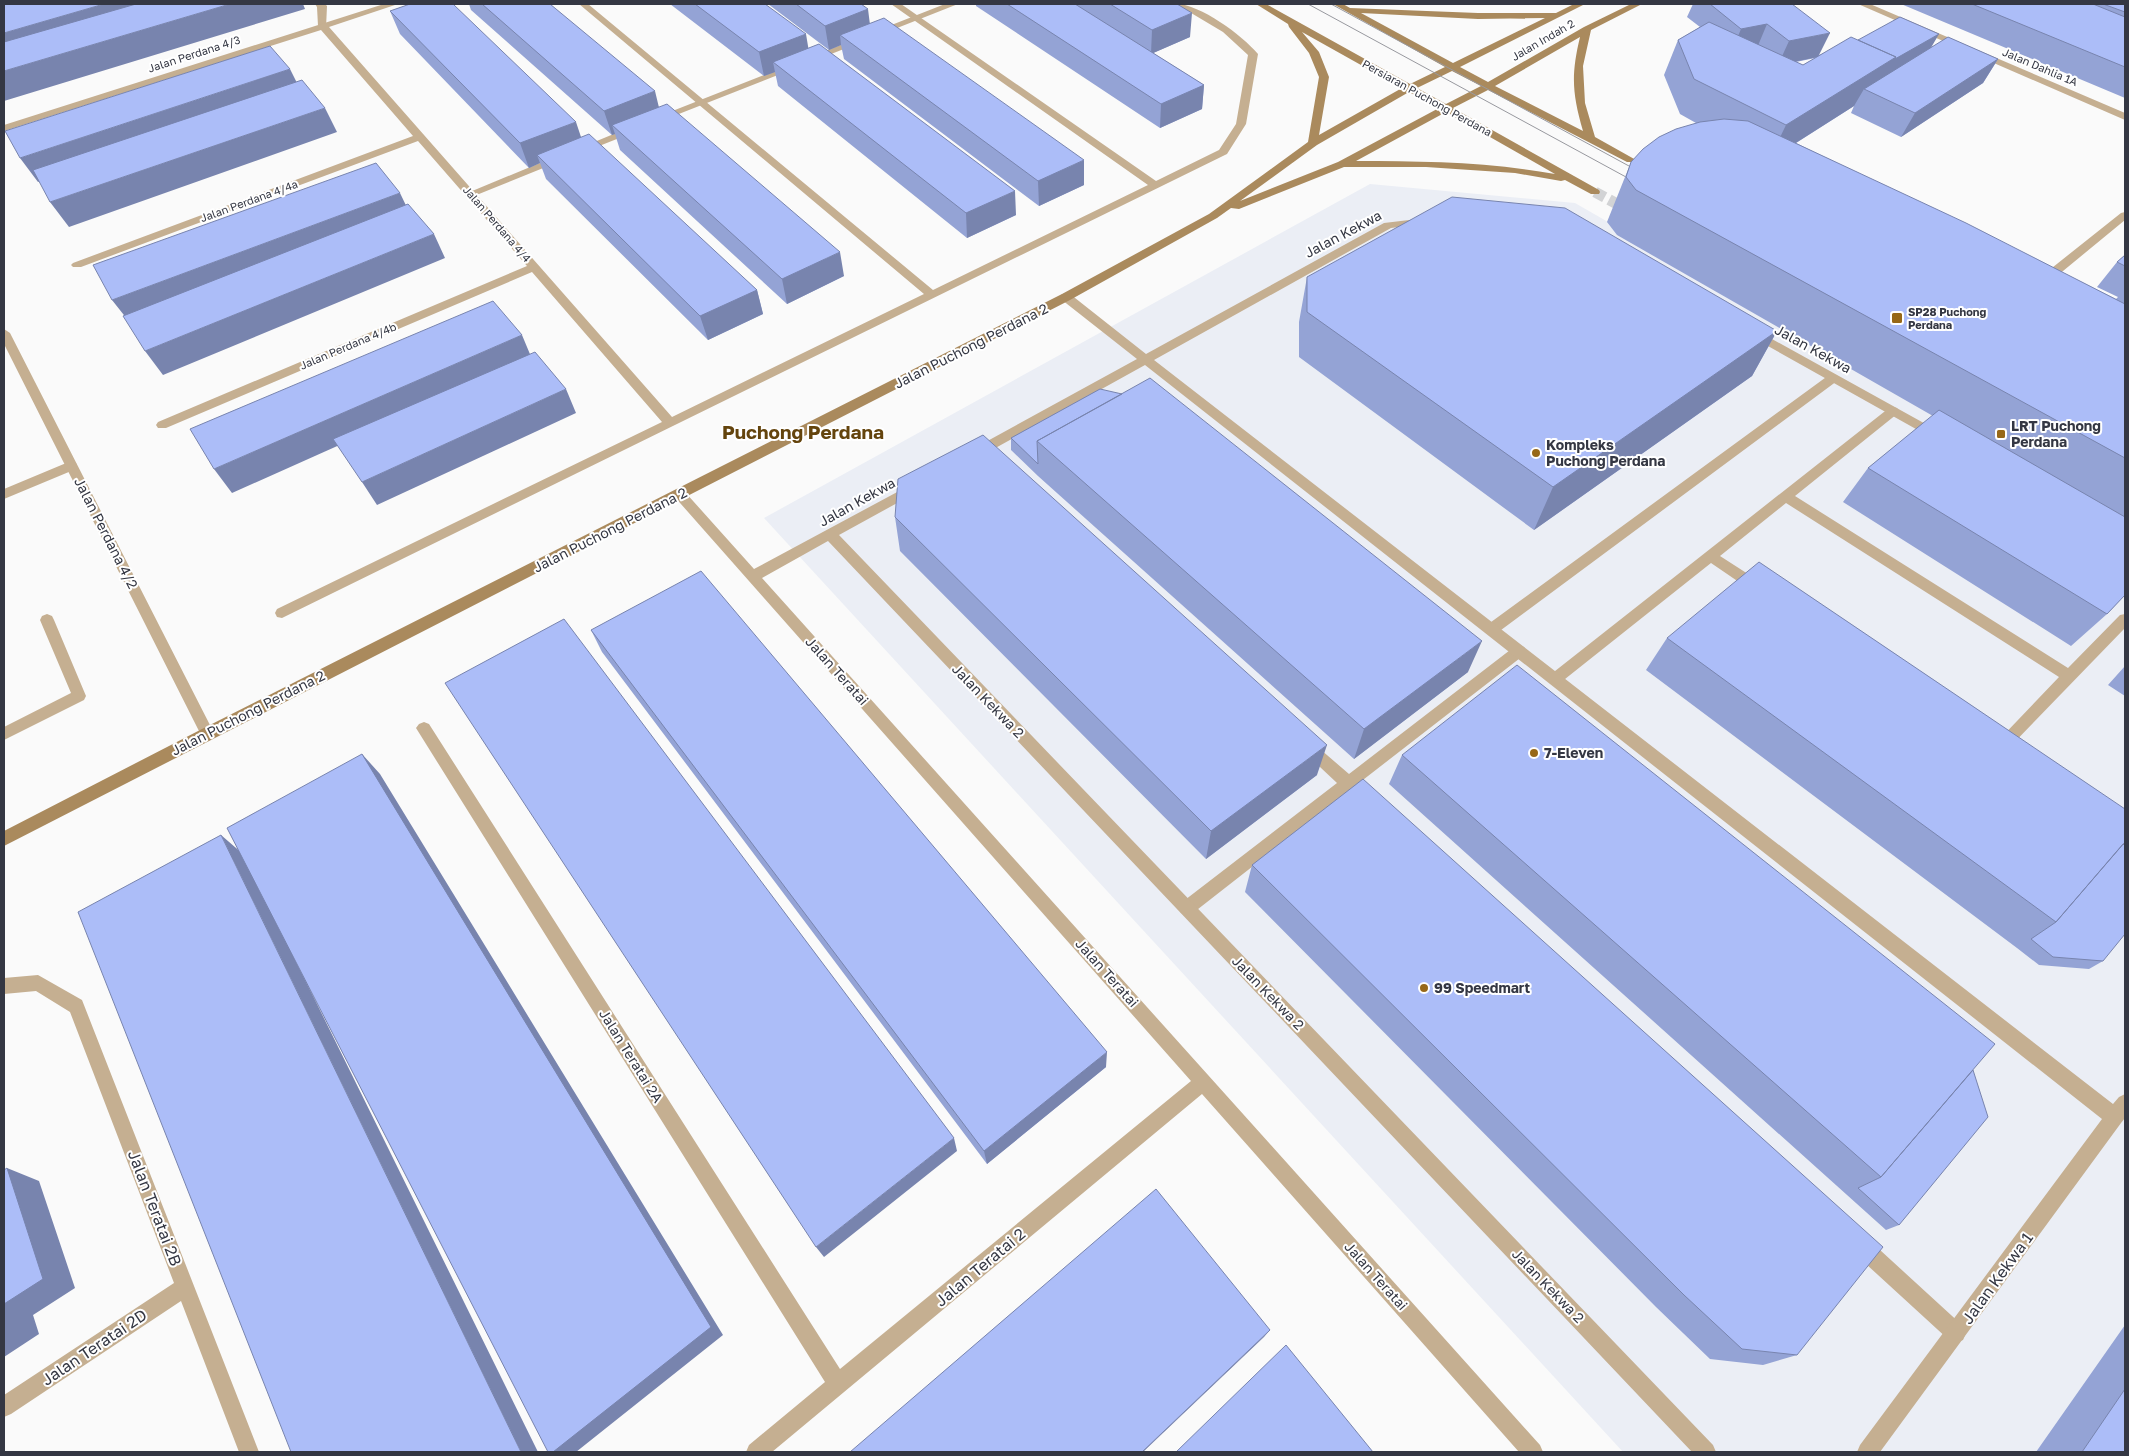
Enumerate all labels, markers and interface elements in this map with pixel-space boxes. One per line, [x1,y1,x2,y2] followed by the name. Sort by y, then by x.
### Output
[1509,16,1577,63] street label: Jalan Indah 2
[146,32,242,75] street label: Jalan Perdana 4/3
[2001,45,2080,88] street label: Jalan Dahlia 1A
[1360,57,1494,139] street label: Persiaran Puchong Perdana
[198,177,299,224] street label: Jalan Perdana 4/4a
[461,183,534,265] street label: Jalan Perdana 4/4
[1301,206,1384,261] street label: Jalan Kekwa
[891,299,1051,392] street label: Jalan Puchong Perdana 2
[1908,305,1986,331] place label: SP28 Puchong Perdana
[1890,311,1904,325] marker: SP28 Puchong Perdana
[298,319,398,372] street label: Jalan Perdana 4/4b
[1772,321,1854,377] street label: Jalan Kekwa
[2011,417,2101,450] place label: LRT Puchong Perdana
[722,420,884,443] district label: Puchong Perdana
[1995,428,2007,440] marker: LRT Puchong Perdana
[1546,436,1665,469] place label: Kompleks Puchong Perdana
[1530,447,1542,459] marker: Kompleks Puchong Perdana
[71,474,142,591] street label: Jalan Perdana 4/2
[816,474,898,530] street label: Jalan Kekwa
[530,483,690,576] street label: Jalan Puchong Perdana 2
[802,633,872,708] street label: Jalan Teratai
[949,660,1028,741] street label: Jalan Kekwa 2
[168,666,328,759] street label: Jalan Puchong Perdana 2
[1544,744,1603,761] place label: 7-Eleven
[1528,747,1540,759] marker: 7-Eleven
[1072,935,1142,1010] street label: Jalan Teratai
[1229,952,1308,1033] street label: Jalan Kekwa 2
[1434,979,1531,996] place label: 99 Speedmart
[1418,982,1430,994] marker: 99 Speedmart
[596,1006,667,1106] street label: Jalan Teratai 2A
[124,1147,186,1269] street label: Jalan Teratai 2B
[931,1223,1029,1311] street label: Jalan Teratai 2
[1957,1228,2037,1328] street label: Jalan Kekwa 1
[1341,1238,1411,1313] street label: Jalan Teratai
[1509,1245,1588,1326] street label: Jalan Kekwa 2
[37,1304,151,1390] street label: Jalan Teratai 2D

